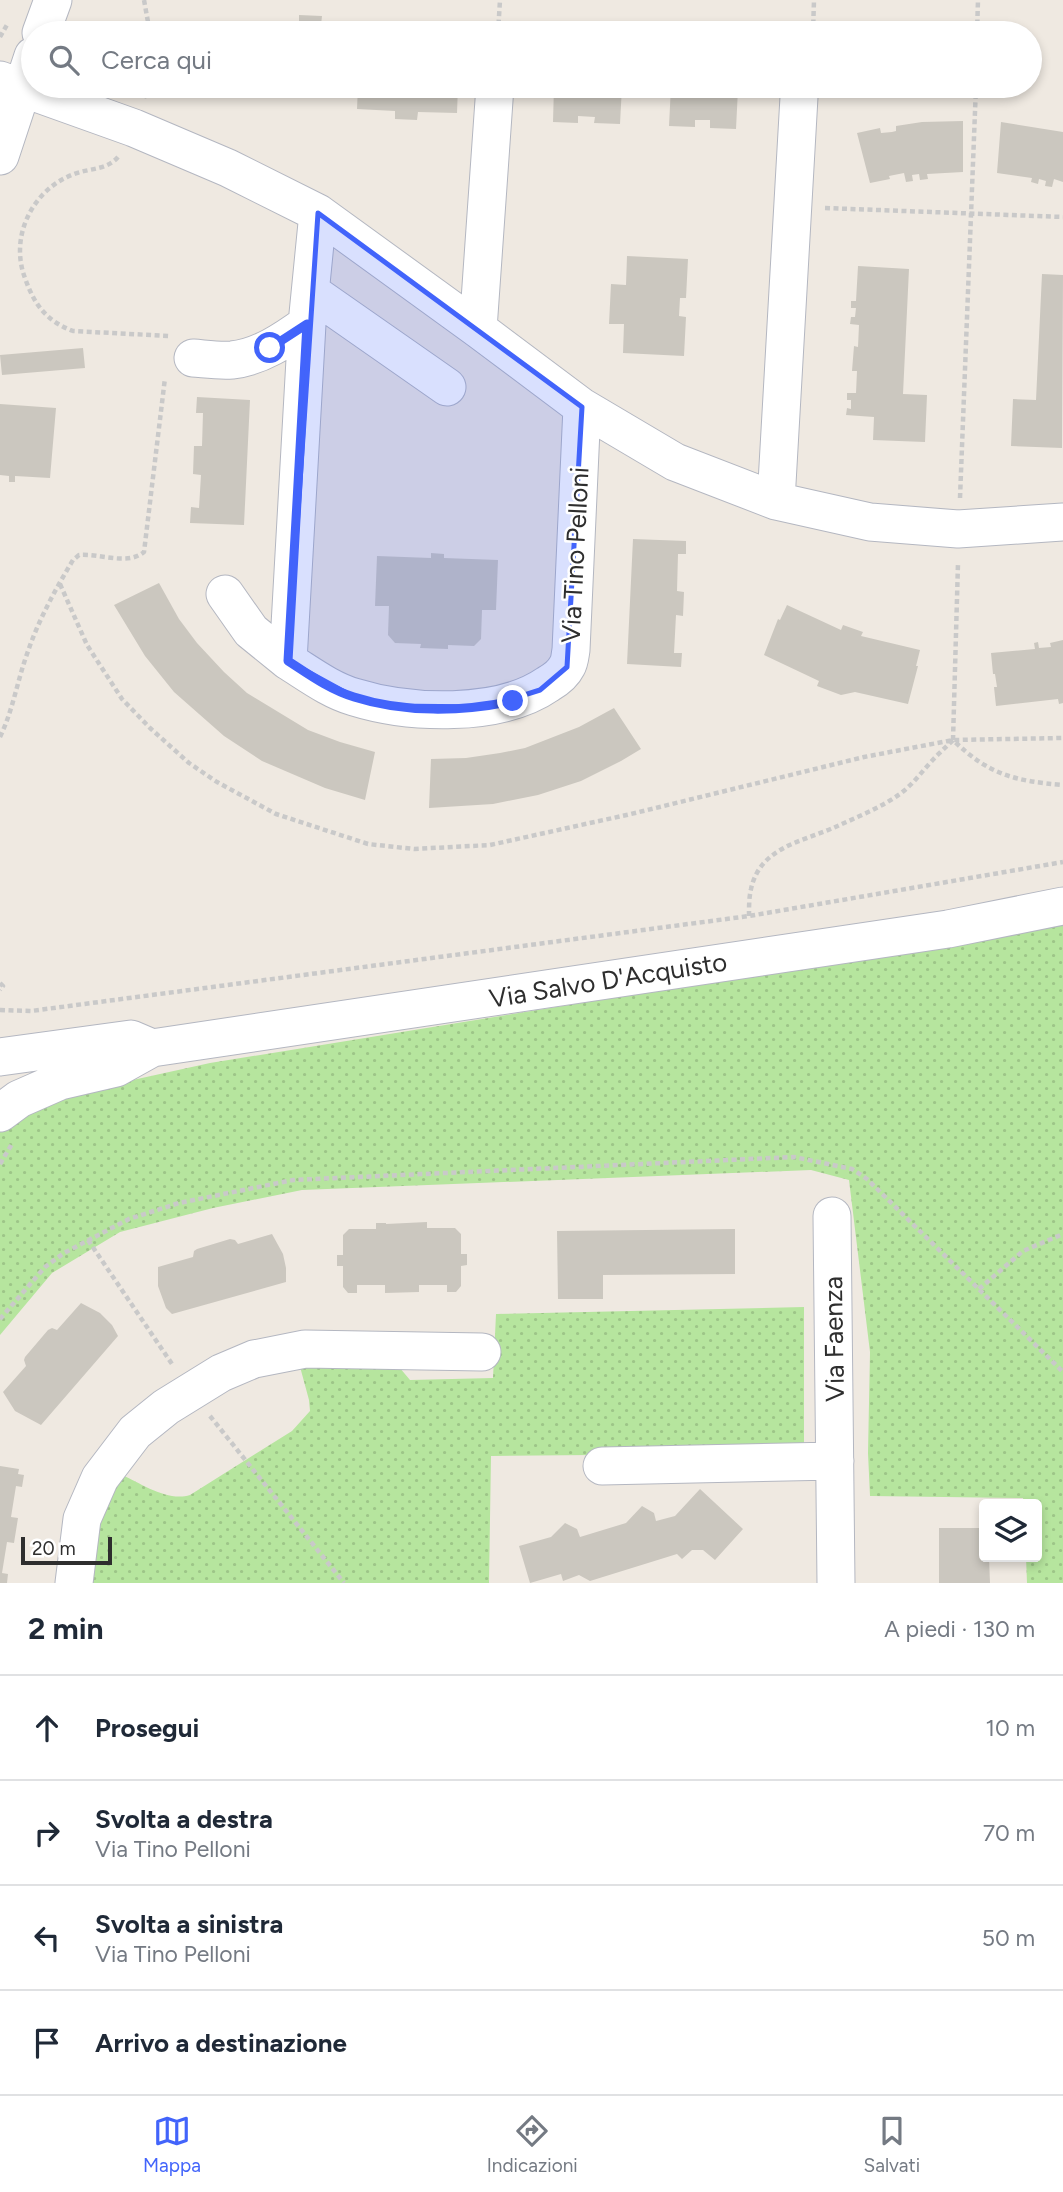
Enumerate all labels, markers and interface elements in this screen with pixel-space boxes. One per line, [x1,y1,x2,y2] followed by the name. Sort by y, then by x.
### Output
[21,21,1042,98] search box
[45,41,83,79] icon: search
[101,44,212,76] text: Cerca qui
[254,332,285,363] route start
[554,466,596,644] street label: Via Tino Pelloni
[497,685,528,716] route end
[487,945,729,1015] street label: Via Salvo D'Acquisto
[817,1276,851,1402] street label: Via Faenza
[979,1499,1042,1562] map controls
[979,1499,1042,1562] button: layers
[21,1534,112,1566] scale bar
[32,1537,76,1560] text: 20 m
[28,1610,104,1647] text: 2 min
[884,1615,1035,1643] text: A piedi · 130 m
[28,1709,66,1747] icon: ahead
[95,1712,199,1744] text: Prosegui
[986,1714,1035,1742] text: 10 m
[95,1803,273,1835] text: Svolta a destra
[28,1814,66,1852] icon: right
[983,1819,1035,1847] text: 70 m
[95,1835,251,1863] text: Via Tino Pelloni
[95,1908,283,1940] text: Svolta a sinistra
[28,1919,66,1957] icon: left
[982,1924,1035,1952] text: 50 m
[95,1940,251,1968] text: Via Tino Pelloni
[28,2024,66,2062] icon: arrive
[95,2027,347,2059] text: Arrivo a destinazione
[143,2112,201,2177] tab: Mappa
[487,2112,578,2177] tab: Indicazioni
[864,2112,920,2177] tab: Salvati

